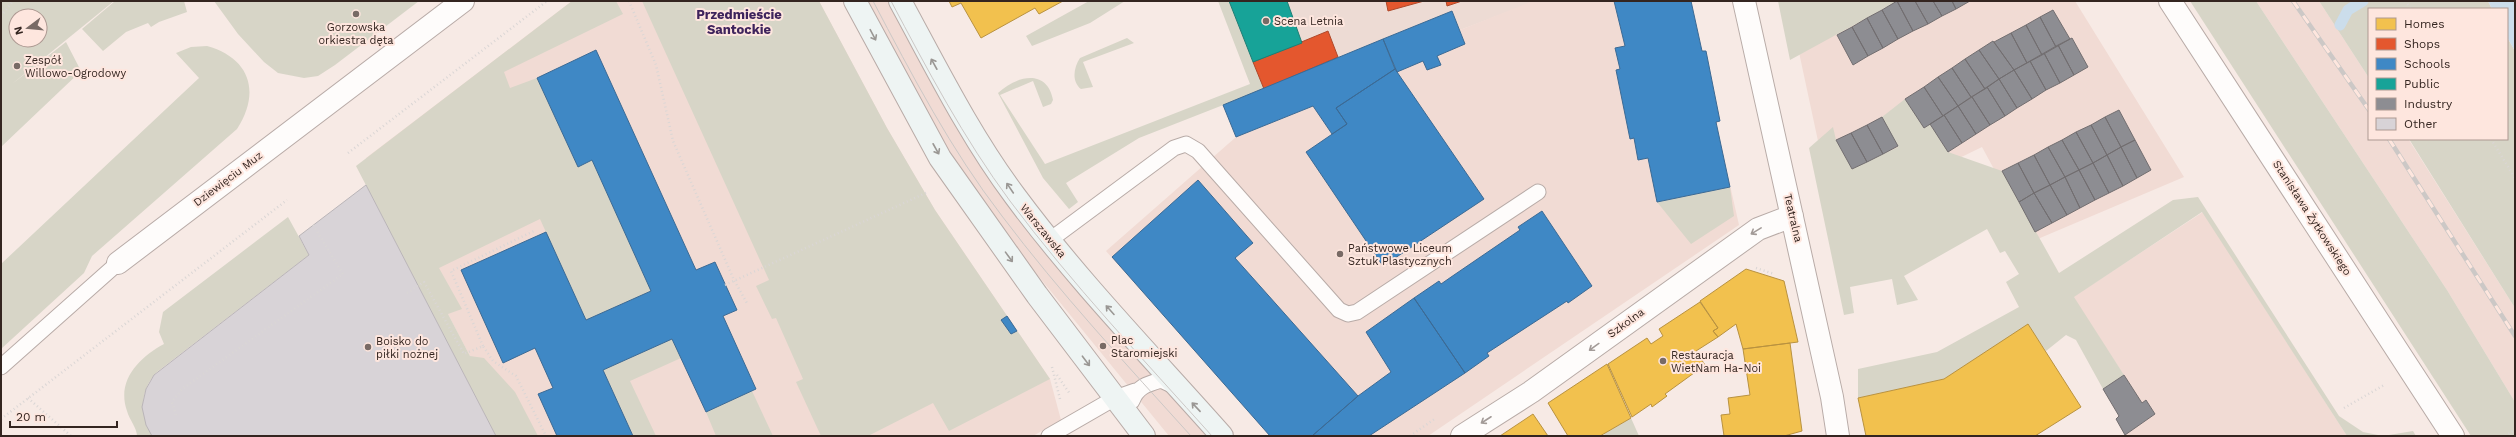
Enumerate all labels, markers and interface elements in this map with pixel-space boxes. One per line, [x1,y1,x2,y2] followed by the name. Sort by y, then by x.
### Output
[696,7,782,37] district label: Przedmieście Santockie
[8,8,48,48] north arrow
[2368,8,2508,140] legend
[351,9,361,19] marker: Gorzowska orkiestra dęta
[1274,15,1343,28] place label: Scena Letnia
[1261,16,1271,26] marker: Scena Letnia
[2404,17,2445,31] text: Homes
[319,21,393,47] place label: Gorzowska orkiestra dęta
[11,25,26,36] text: N
[870,29,877,41] one-way arrow
[2404,37,2440,51] text: Shops
[25,54,126,80] place label: Zespół Willowo-Ogrodowy
[2404,57,2450,71] text: Schools
[930,58,938,70] one-way arrow
[12,61,22,71] marker: Zespół Willowo-Ogrodowy
[2404,77,2440,91] text: Public
[2404,97,2453,111] text: Industry
[2404,117,2437,131] text: Other
[932,143,940,155] one-way arrow
[191,149,265,209] street label: Dziewięciu Muz
[2270,158,2355,278] street label: Stanisława Żytkowskiego
[1006,183,1014,194] one-way arrow
[1781,192,1805,244] street label: Teatralna
[1017,201,1069,261] street label: Warszawska
[1750,227,1762,235] one-way arrow
[1348,242,1452,268] place label: Państwowe Liceum Sztuk Plastycznych
[1335,249,1345,259] marker: Państwowe Liceum Sztuk Plastycznych
[1005,251,1013,262] one-way arrow
[1105,305,1114,315] one-way arrow
[1605,305,1647,341] street label: Szkolna
[1111,334,1178,360] place label: Plac Staromiejski
[376,335,438,361] place label: Boisko do piłki nożnej
[1098,341,1108,351] marker: Plac Staromiejski
[363,342,373,352] marker: Boisko do piłki nożnej
[1588,343,1599,351] one-way arrow
[1671,349,1761,375] place label: Restauracja WietNam Ha-Noi
[1082,355,1091,366] one-way arrow
[1658,356,1668,366] marker: Restauracja WietNam Ha-Noi
[1192,402,1201,412] one-way arrow
[10,403,117,429] scale bar
[16,410,46,424] text: 20 m
[1481,416,1492,425] one-way arrow

